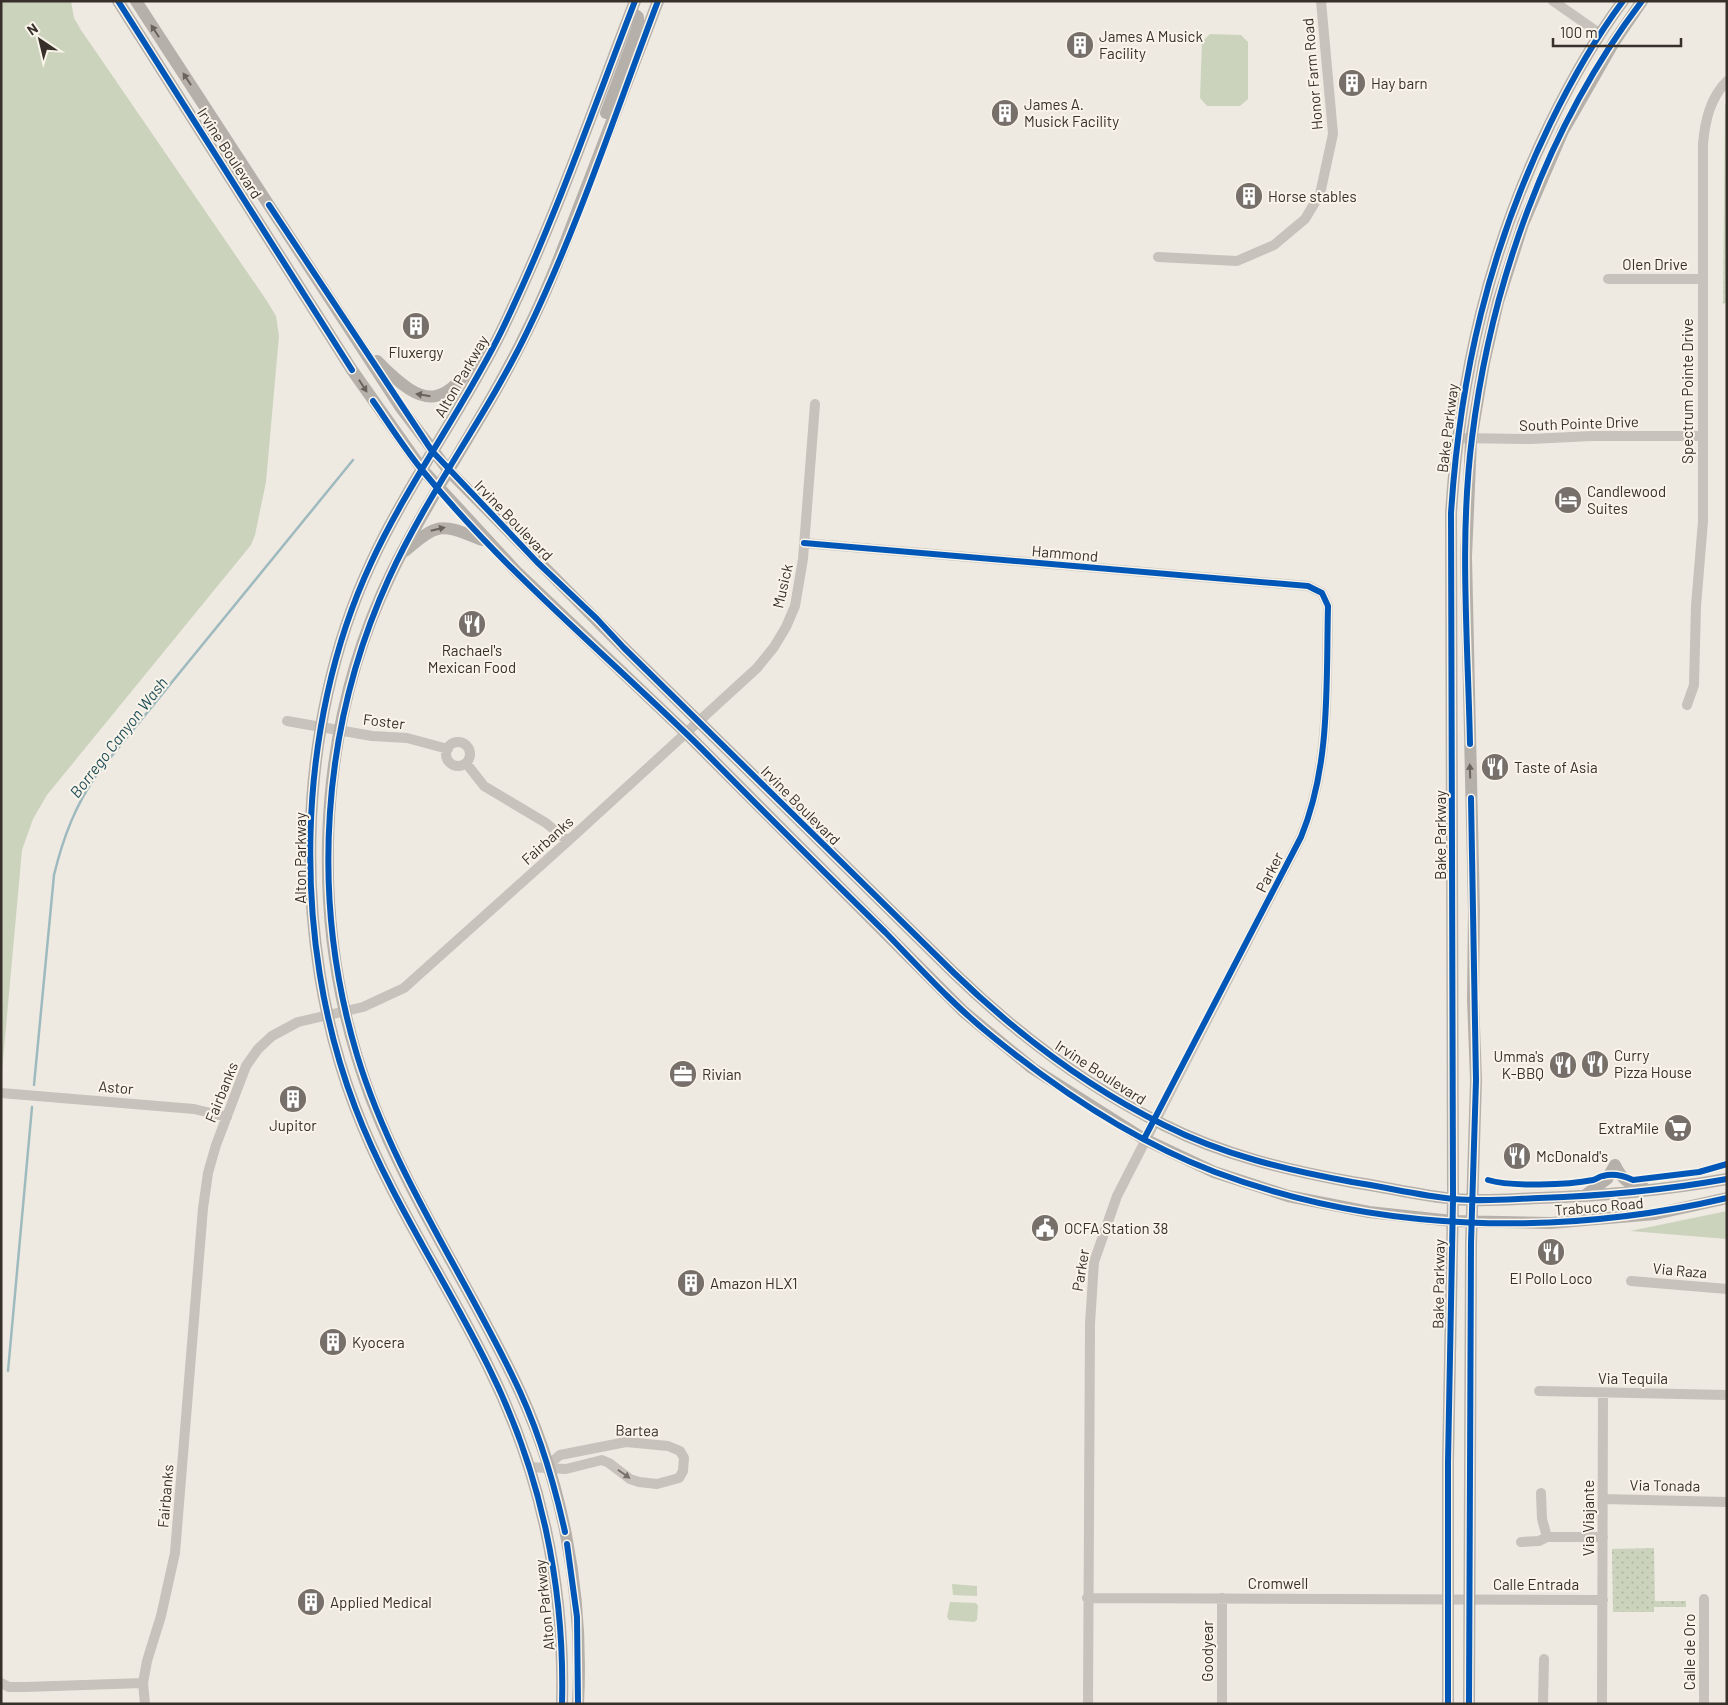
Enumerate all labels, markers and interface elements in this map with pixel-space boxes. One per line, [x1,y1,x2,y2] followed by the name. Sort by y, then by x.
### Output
[15,15,65,65] north arrow
[1553,15,1680,47] scale bar
[1298,17,1326,131] street label: Honor Farm Road
[24,19,41,39] text: N
[1560,23,1598,41] text: 100 m
[151,24,160,37] one-way arrow
[1099,27,1203,62] place label: James A Musick Facility
[1065,30,1095,60] building icon: James A Musick Facility
[1337,68,1367,98] building icon: Hay barn
[182,72,191,86] one-way arrow
[1371,74,1428,92] place label: Hay barn
[1024,95,1119,130] place label: James A. Musick Facility
[990,98,1020,128] building icon: James A. Musick Facility
[194,104,266,202] street label: Irvine Boulevard
[1234,181,1264,211] building icon: Horse stables
[1268,187,1357,205] place label: Horse stables
[1622,255,1688,273] street label: Olen Drive
[401,311,431,341] building icon: Fluxergy
[1678,318,1696,464] street label: Spectrum Pointe Drive
[430,332,492,420] street label: Alton Parkway
[388,343,444,361] place label: Fluxergy
[358,379,367,392] one-way arrow
[1433,382,1461,474] street label: Bake Parkway
[415,390,431,398] one-way arrow
[1519,412,1639,434] street label: South Pointe Drive
[471,476,557,564] street label: Irvine Boulevard
[1587,482,1666,517] place label: Candlewood Suites
[1553,485,1583,515] hotel icon: Candlewood Suites
[431,525,446,533] one-way arrow
[1031,541,1099,565] street label: Hammond
[768,562,796,610] street label: Musick
[457,609,487,639] restaurant icon: Rachael's Mexican Food
[428,641,516,676] place label: Rachael's Mexican Food
[65,673,171,801] water label: Borrego Canyon Wash
[362,710,406,733] street label: Foster
[1480,752,1510,782] restaurant icon: Taste of Asia
[1514,758,1598,776] place label: Taste of Asia
[758,762,844,848] street label: Irvine Boulevard
[1466,763,1474,779] one-way arrow
[1431,790,1449,880] street label: Bake Parkway
[291,812,309,904] street label: Alton Parkway
[517,812,577,868] street label: Fairbanks
[1251,848,1287,895] street label: Parker
[1052,1036,1150,1108] street label: Irvine Boulevard
[1614,1046,1692,1081] place label: Curry Pizza House
[1493,1047,1544,1082] place label: Umma's K-BBQ
[1580,1049,1610,1079] restaurant icon: Curry Pizza House
[1548,1050,1578,1080] restaurant icon: Umma's K-BBQ
[201,1059,241,1125] street label: Fairbanks
[668,1059,698,1089] office icon: Rivian
[702,1065,742,1083] place label: Rivian
[98,1077,135,1098] street label: Astor
[278,1084,308,1114] building icon: Jupitor
[1663,1113,1693,1143] supermarket icon: ExtraMile
[269,1116,317,1134] place label: Jupitor
[1598,1119,1659,1137] place label: ExtraMile
[1502,1141,1532,1171] restaurant icon: McDonald's
[1536,1147,1608,1165] place label: McDonald's
[1554,1193,1644,1219] street label: Trabuco Road
[1030,1213,1060,1243] public building icon: OCFA Station 38
[1064,1219,1168,1237] place label: OCFA Station 38
[1536,1237,1566,1267] restaurant icon: El Pollo Loco
[1428,1239,1448,1329] street label: Bake Parkway
[1068,1247,1092,1292] street label: Parker
[1652,1259,1708,1281] street label: Via Raza
[676,1268,706,1298] building icon: Amazon HLX1
[1509,1269,1593,1287] place label: El Pollo Loco
[710,1274,798,1292] place label: Amazon HLX1
[318,1327,348,1357] building icon: Kyocera
[352,1333,405,1351] place label: Kyocera
[1598,1369,1668,1387] street label: Via Tequila
[615,1421,659,1439] street label: Bartea
[153,1464,177,1528] street label: Fairbanks
[617,1469,631,1479] one-way arrow
[1630,1475,1700,1495] street label: Via Tonada
[1579,1480,1597,1556] street label: Via Viajante
[530,1558,558,1652] street label: Alton Parkway
[1248,1574,1308,1592] street label: Cromwell
[1493,1575,1579,1593] street label: Calle Entrada
[296,1587,326,1617] building icon: Applied Medical
[330,1593,432,1611] place label: Applied Medical
[1680,1614,1698,1690] street label: Calle de Oro
[1198,1620,1216,1682] street label: Goodyear

